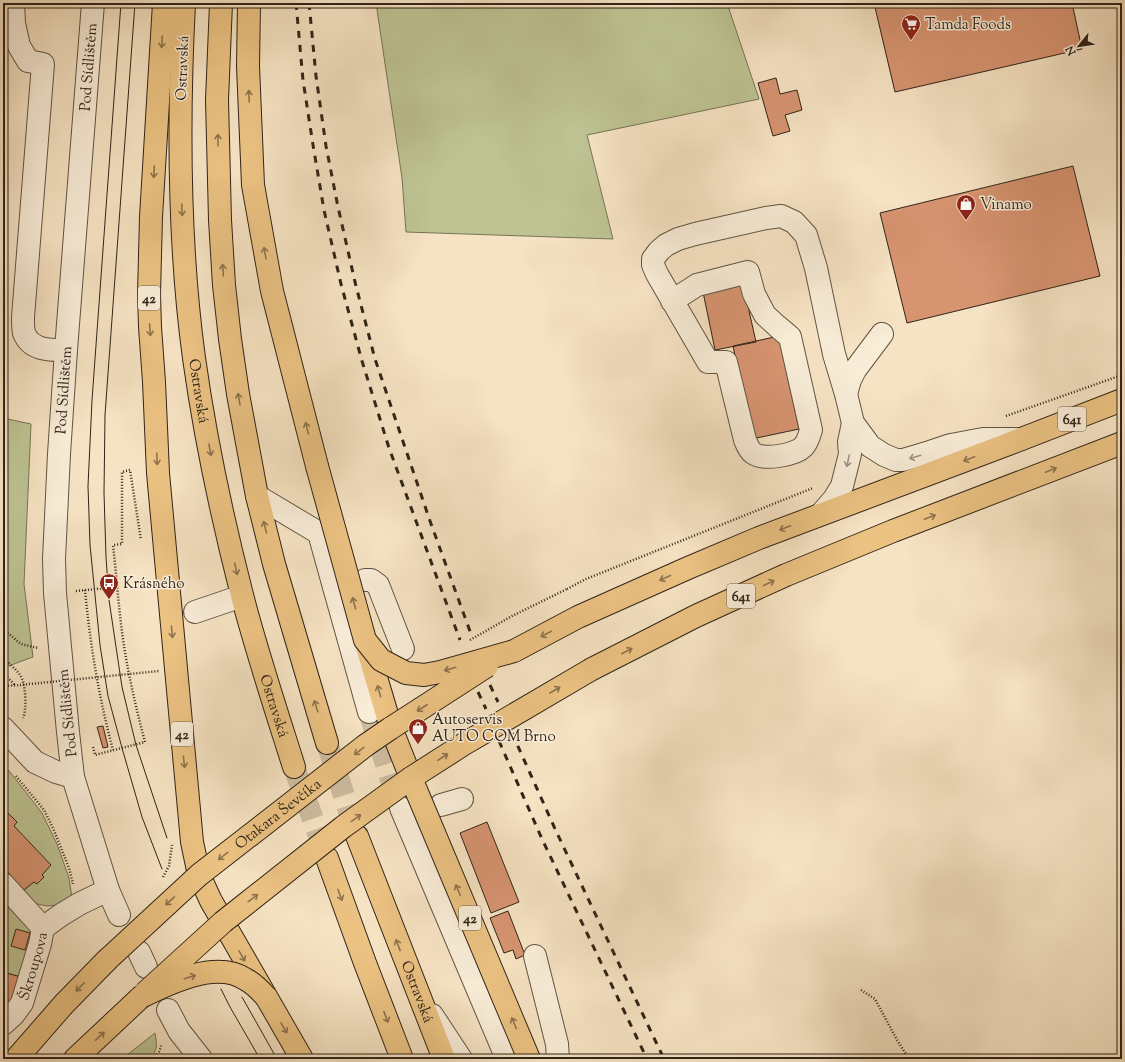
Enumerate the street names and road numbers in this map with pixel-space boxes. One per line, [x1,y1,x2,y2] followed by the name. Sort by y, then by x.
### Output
[76,22,103,112] street label: Pod Sídlištěm
[172,35,195,101] street label: Ostravská
[138,286,160,310] road number: 42
[51,345,78,435] street label: Pod Sídlištěm
[182,357,213,425] street label: Ostravská
[1058,407,1086,431] road number: 641
[727,584,755,608] road number: 641
[53,667,84,758] street label: Pod Sídlištěm
[253,672,293,740] street label: Ostravská
[171,722,193,746] road number: 42
[231,774,327,855] street label: Otakara Ševčíka
[459,906,481,930] road number: 42
[13,930,54,1003] street label: Škroupova
[395,958,438,1026] street label: Ostravská

